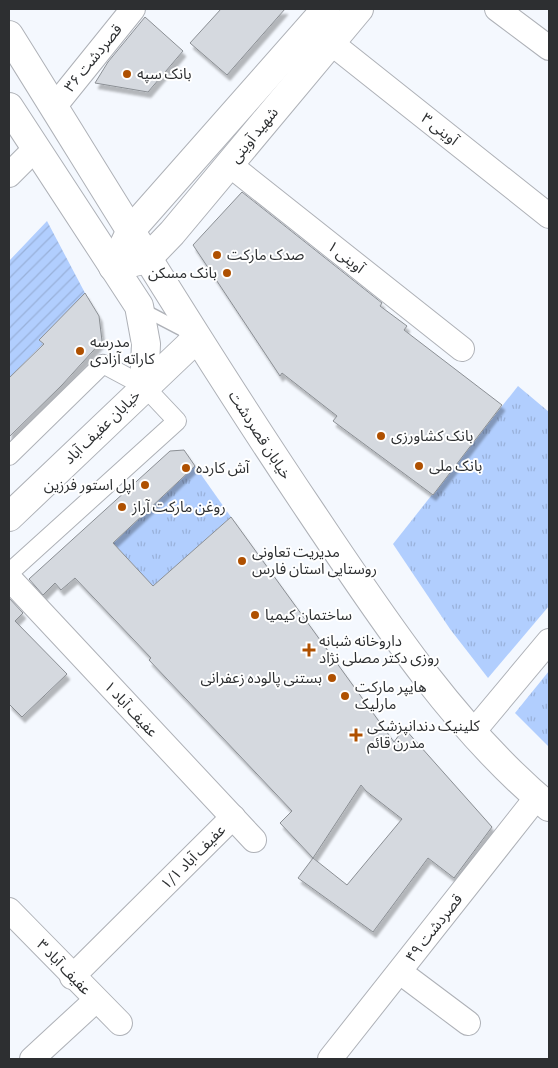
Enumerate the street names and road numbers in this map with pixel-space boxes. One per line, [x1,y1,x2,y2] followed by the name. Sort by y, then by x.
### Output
[61,21,126,95] street label: ۳۶ قصردشت
[227,104,282,167] street label: شهید آوینی
[418,110,462,149] street label: ۳ آوینی
[324,238,368,277] street label: ۱ آوینی
[61,387,144,468] street label: خیابان عفیف آباد
[225,388,295,483] street label: خیابان قصردشت
[101,678,161,741] street label: عفیف آباد ۱
[158,821,229,893] street label: عفیف آباد ۱/۱
[403,891,466,966] street label: قصردشت ۴۹
[34,936,94,998] street label: عفیف آباد ۳

